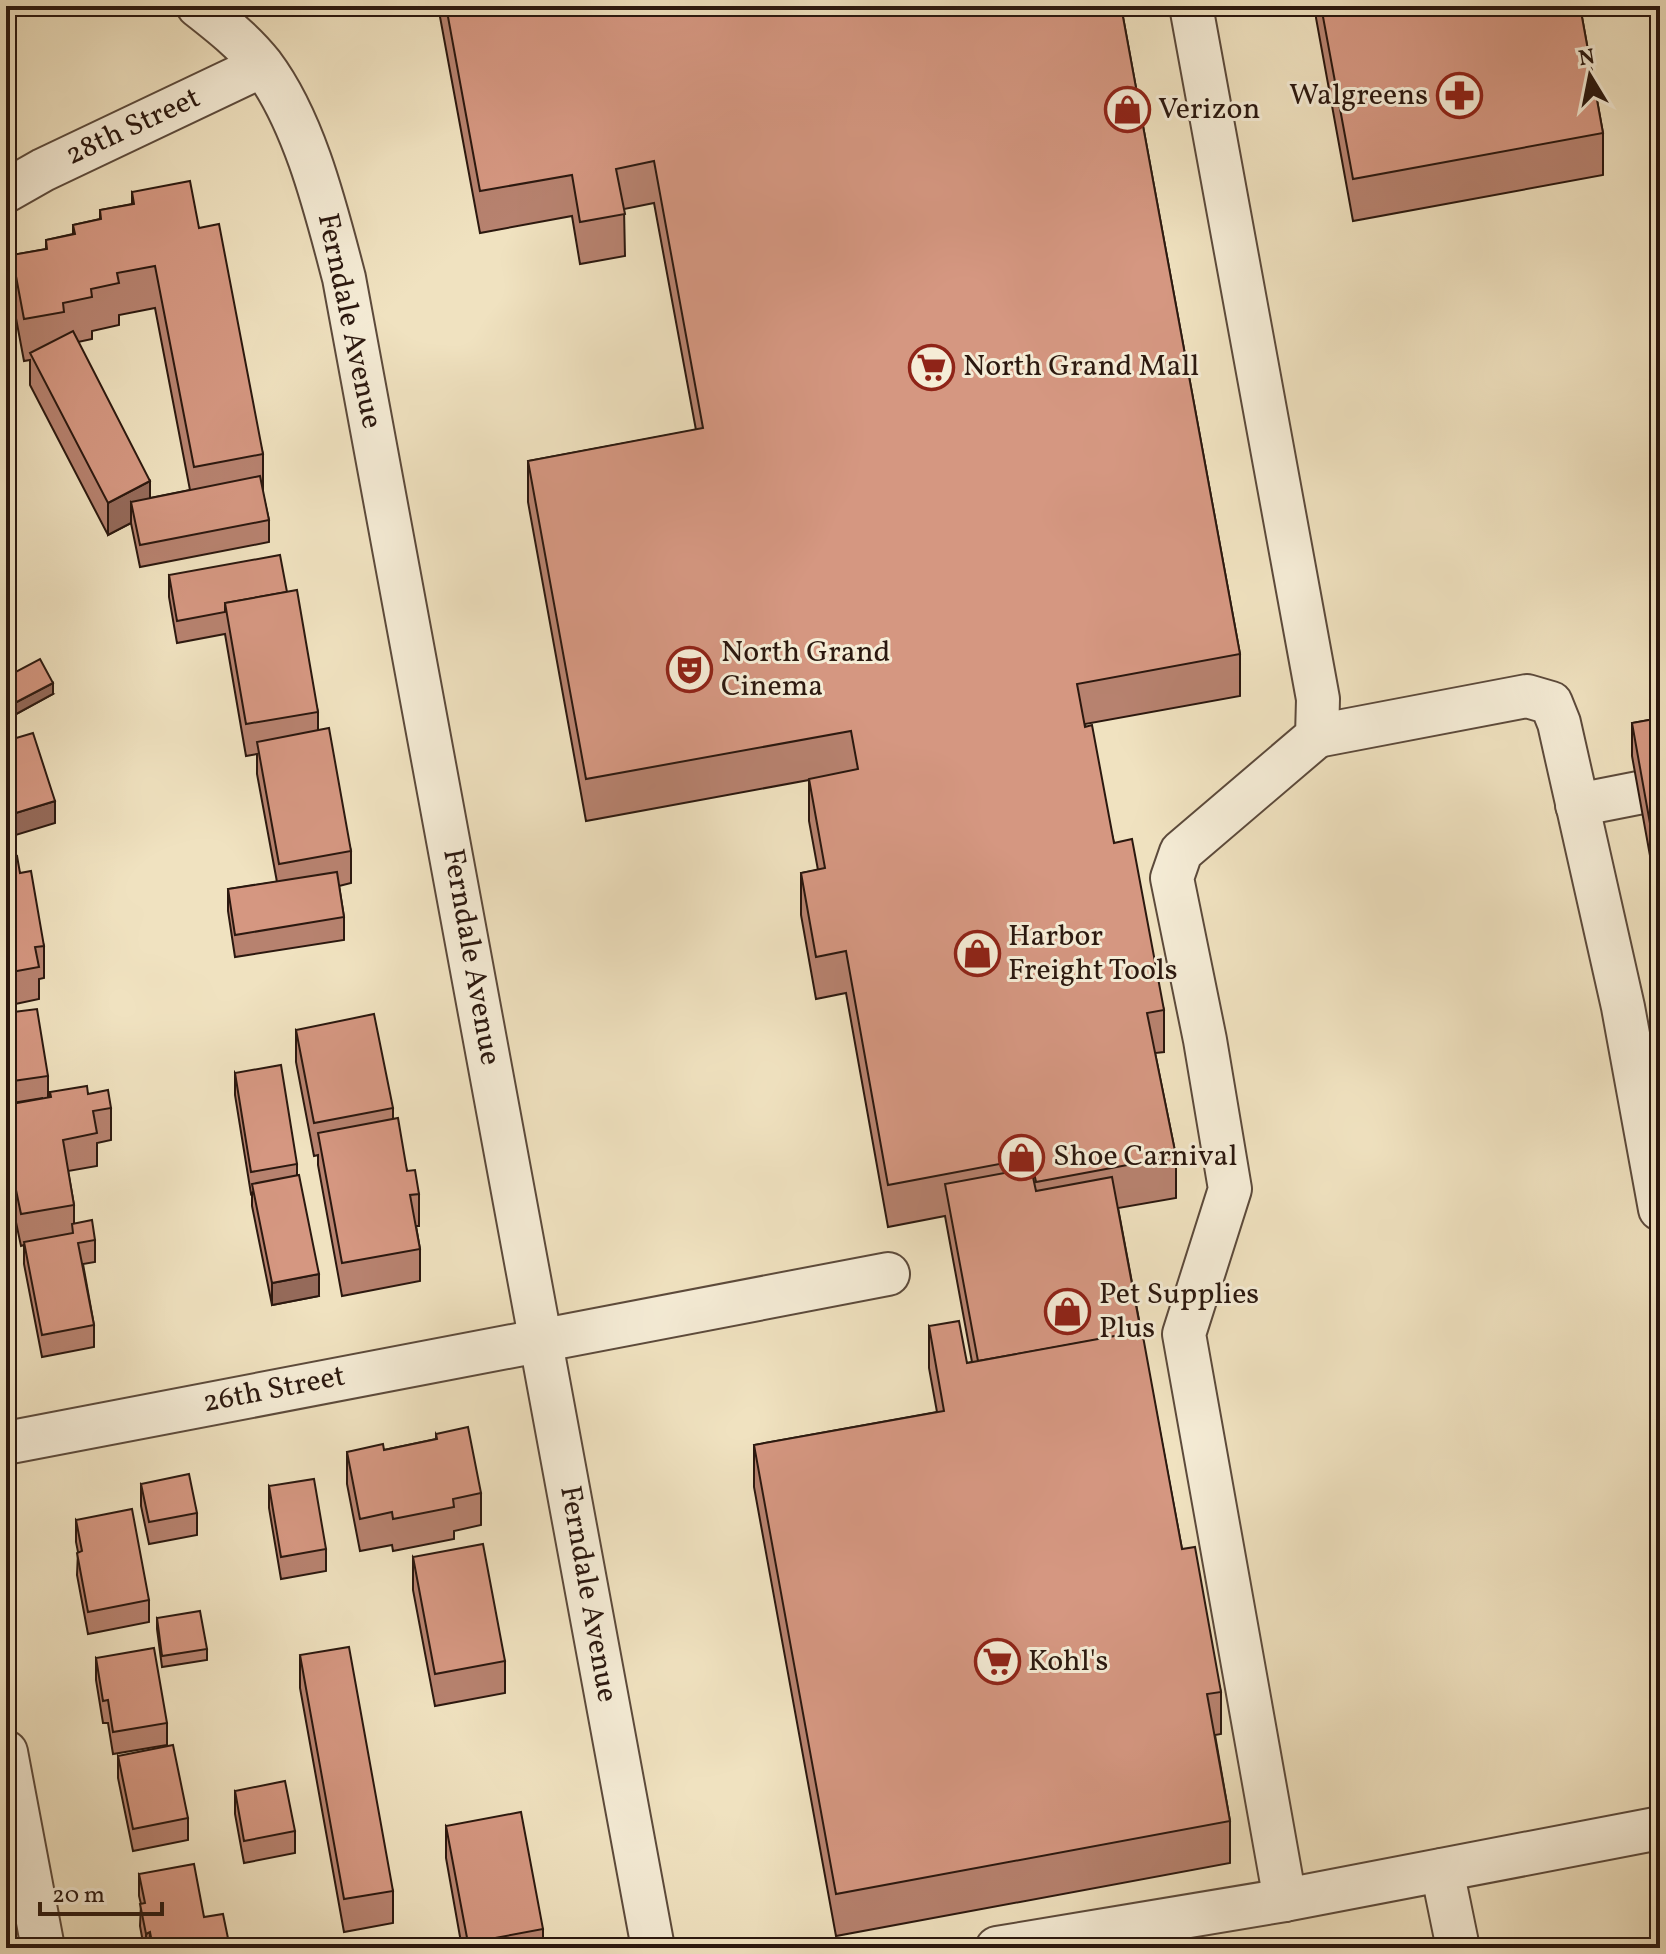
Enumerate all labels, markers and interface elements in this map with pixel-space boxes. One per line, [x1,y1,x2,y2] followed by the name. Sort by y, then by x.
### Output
[1550,36,1630,116] north arrow
[1576,42,1598,75] text: N
[1435,72,1483,120] pharmacy icon: Walgreens
[1289,75,1428,117] place label: Walgreens
[59,77,207,177] street label: 28th Street
[1103,86,1151,134] shop icon: Verizon
[1158,89,1260,131] place label: Verizon
[306,209,392,433] street label: Ferndale Avenue
[908,343,956,391] supermarket icon: North Grand Mall
[963,346,1199,388] place label: North Grand Mall
[721,632,890,708] place label: North Grand Cinema
[666,646,714,694] theatre icon: North Grand Cinema
[431,845,511,1069] street label: Ferndale Avenue
[1008,916,1177,992] place label: Harbor Freight Tools
[953,930,1001,978] shop icon: Harbor Freight Tools
[998,1133,1046,1181] shop icon: Shoe Carnival
[1053,1136,1237,1178] place label: Shoe Carnival
[1099,1274,1259,1350] place label: Pet Supplies Plus
[1044,1288,1092,1336] shop icon: Pet Supplies Plus
[199,1356,349,1424] street label: 26th Street
[548,1482,628,1706] street label: Ferndale Avenue
[973,1638,1021,1686] supermarket icon: Kohl's
[1028,1641,1108,1683] place label: Kohl's
[40,1866,162,1916] scale bar
[52,1879,105,1913] text: 20 m

